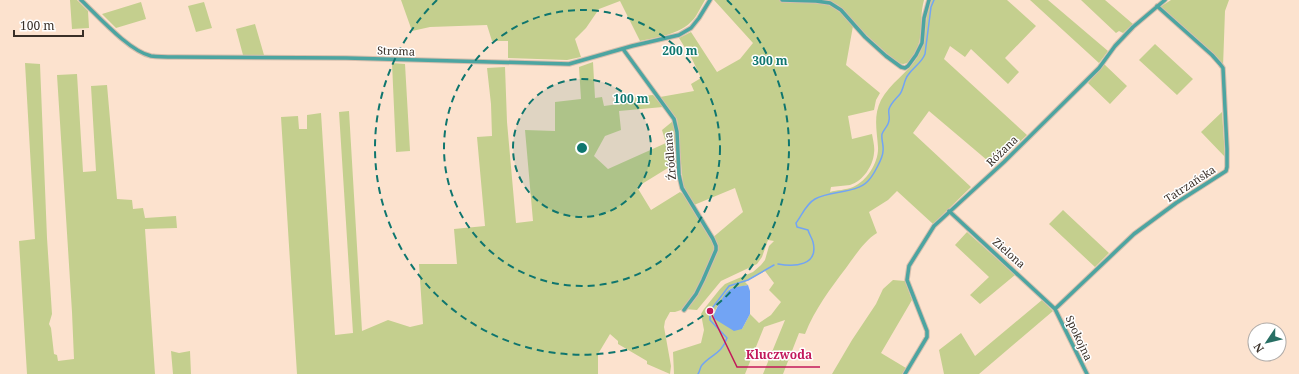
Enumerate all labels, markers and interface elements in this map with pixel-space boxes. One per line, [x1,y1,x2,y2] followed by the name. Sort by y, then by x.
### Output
[14,12,83,38] scale bar
[20,17,55,34] text: 100 m
[377,42,415,59] street label: Stroma
[662,42,698,59] text: 200 m
[752,52,788,69] text: 300 m
[613,90,649,107] text: 100 m
[660,132,679,180] street label: Źródlana
[983,132,1021,169] street label: Różana
[575,141,589,155] centre of rings
[1161,161,1218,206] street label: Tatrzańska
[990,234,1029,271] street label: Zielona
[1062,313,1096,363] street label: Spokojna
[1247,322,1287,362] north arrow
[1250,340,1267,356] text: N
[737,343,820,367] callout: Kluczwoda
[746,346,812,363] text: Kluczwoda

